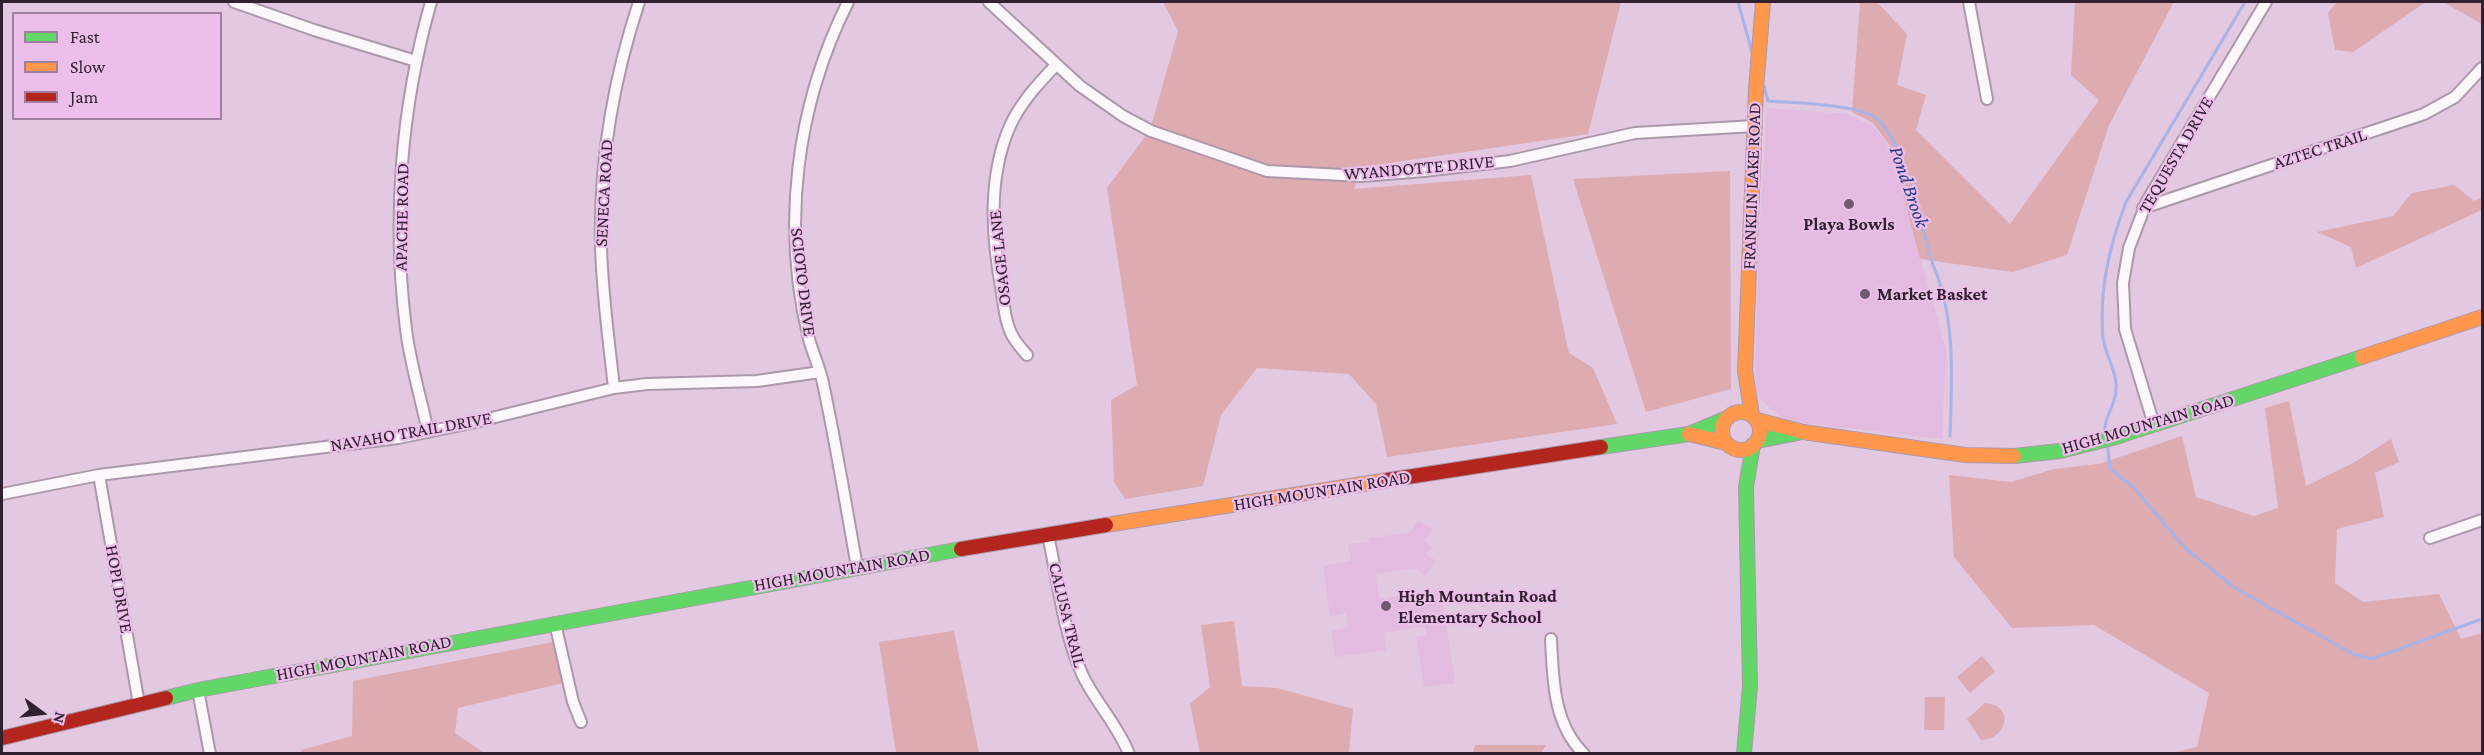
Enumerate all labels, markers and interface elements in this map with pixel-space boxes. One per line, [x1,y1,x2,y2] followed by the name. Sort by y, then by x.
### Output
[12,12,222,120] legend
[70,27,100,47] text: Fast
[70,57,105,77] text: Slow
[70,87,98,107] text: Jam
[2134,93,2218,217] street label: TEQUESTA DRIVE
[1738,102,1766,270] street label: FRANKLIN LAKE ROAD
[2271,124,2369,174] street label: AZTEC TRAIL
[590,139,618,247] street label: SENECA ROAD
[1884,143,1934,231] water label: Pond Brook
[1343,151,1495,185] street label: WYANDOTTE DRIVE
[390,163,414,271] street label: APACHE ROAD
[1842,197,1856,211] marker: Playa Bowls
[984,209,1016,307] street label: OSAGE LANE
[1803,213,1895,235] place label: Playa Bowls
[786,227,820,337] street label: SCIOTO DRIVE
[1877,283,1987,305] place label: Market Basket
[1858,287,1872,301] marker: Market Basket
[2059,389,2237,459] street label: HIGH MOUNTAIN ROAD
[329,407,493,457] street label: NAVAHO TRAIL DRIVE
[1232,466,1412,516] street label: HIGH MOUNTAIN ROAD
[101,543,137,635] street label: HOPI DRIVE
[752,544,932,596] street label: HIGH MOUNTAIN ROAD
[1044,560,1090,670] street label: CALUSA TRAIL
[1398,585,1557,628] place label: High Mountain Road Elementary School
[1379,599,1393,613] marker: High Mountain Road Elementary School
[274,630,454,686] street label: HIGH MOUNTAIN ROAD
[12,683,72,743] north arrow
[50,710,69,725] text: N

